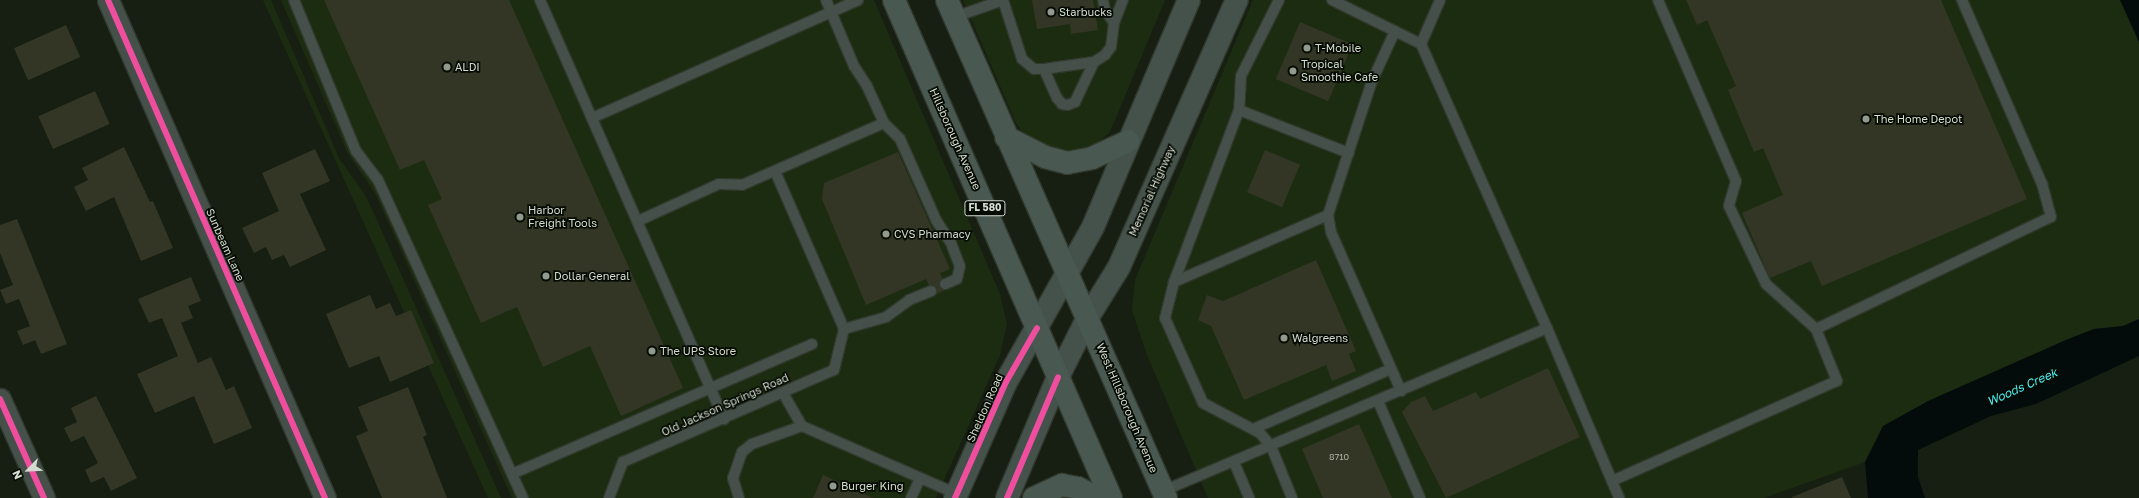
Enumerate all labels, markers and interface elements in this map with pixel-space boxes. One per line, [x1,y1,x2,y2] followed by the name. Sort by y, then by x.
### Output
[1059,5,1112,19] place label: Starbucks
[1046,7,1056,17] marker: Starbucks
[1315,41,1361,55] place label: T-Mobile
[1302,43,1312,53] marker: T-Mobile
[1301,58,1378,84] place label: Tropical Smoothie Cafe
[455,60,480,74] place label: ALDI
[442,62,452,72] marker: ALDI
[1288,66,1298,76] marker: Tropical Smoothie Cafe
[927,86,983,192] street label: Hillsborough Avenue
[1874,112,1962,126] place label: The Home Depot
[1861,114,1871,124] marker: The Home Depot
[1126,144,1178,238] street label: Memorial Highway
[964,200,1006,216] road number: FL 580
[528,204,597,230] place label: Harbor Freight Tools
[203,207,247,283] street label: Sunbeam Lane
[515,212,525,222] marker: Harbor Freight Tools
[894,227,971,241] place label: CVS Pharmacy
[881,229,891,239] marker: CVS Pharmacy
[554,269,630,283] place label: Dollar General
[541,271,551,281] marker: Dollar General
[1292,331,1348,345] place label: Walgreens
[1279,333,1289,343] marker: Walgreens
[1094,341,1160,475] street label: West Hillsborough Avenue
[660,344,736,358] place label: The UPS Store
[647,346,657,356] marker: The UPS Store
[1985,365,2059,409] water label: Woods Creek
[659,371,791,439] street label: Old Jackson Springs Road
[964,372,1006,444] street label: Sheldon Road
[8,450,48,490] north arrow
[1329,452,1349,462] house number: 8710
[9,469,24,482] text: N
[841,479,903,493] place label: Burger King
[828,481,838,491] marker: Burger King

